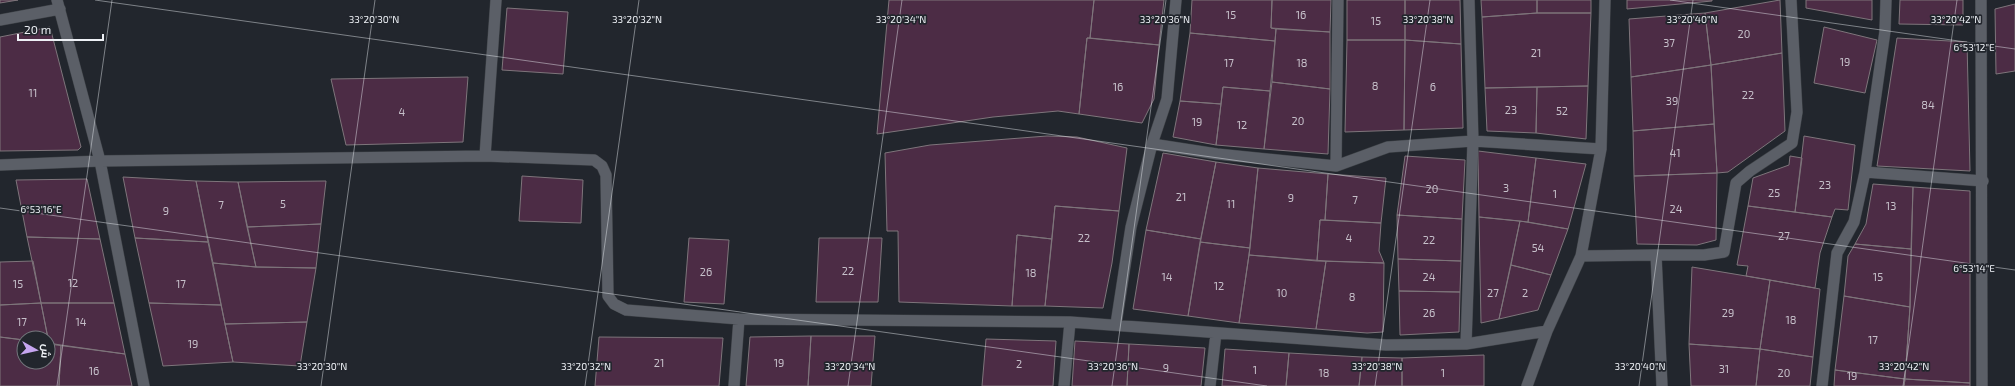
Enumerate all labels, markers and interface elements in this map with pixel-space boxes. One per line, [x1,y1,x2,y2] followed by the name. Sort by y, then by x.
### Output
[1226,8,1236,21] house number: 15
[1296,8,1306,21] house number: 16
[349,13,399,25] text: 33°20'30"N
[612,13,662,25] text: 33°20'32"N
[876,13,926,25] text: 33°20'34"N
[1140,13,1190,25] text: 33°20'36"N
[1403,13,1453,25] text: 33°20'38"N
[1666,13,1718,25] text: 33°20'40"N
[1931,13,1981,25] text: 33°20'42"N
[1371,14,1381,27] house number: 15
[18,16,103,42] scale bar
[24,22,51,36] text: 20 m
[1738,27,1750,40] house number: 20
[1663,36,1675,49] house number: 37
[1953,41,1995,53] text: 6°53'12"E
[1531,46,1541,59] house number: 21
[1840,55,1850,68] house number: 19
[1224,56,1234,69] house number: 17
[1296,56,1308,69] house number: 18
[1372,79,1378,92] house number: 8
[1113,80,1123,93] house number: 16
[1430,80,1436,93] house number: 6
[29,86,37,99] house number: 11
[1742,88,1754,101] house number: 22
[1666,94,1678,107] house number: 39
[1921,98,1935,111] house number: 84
[1505,103,1517,116] house number: 23
[1556,104,1568,117] house number: 52
[399,105,406,118] house number: 4
[1292,114,1304,127] house number: 20
[1192,115,1202,128] house number: 19
[1237,118,1247,131] house number: 12
[1669,146,1681,159] house number: 41
[1819,178,1831,191] house number: 23
[1503,181,1509,194] house number: 3
[1426,182,1438,195] house number: 20
[1768,186,1780,199] house number: 25
[1553,187,1557,200] house number: 1
[1176,190,1186,203] house number: 21
[1288,191,1294,204] house number: 9
[1352,193,1358,206] house number: 7
[280,197,286,210] house number: 5
[1227,197,1235,210] house number: 11
[218,198,224,211] house number: 7
[1886,199,1896,212] house number: 13
[1670,202,1683,215] house number: 24
[20,203,62,215] text: 6°53'16"E
[163,204,169,217] house number: 9
[1778,229,1790,242] house number: 27
[1078,231,1090,244] house number: 22
[1346,231,1353,244] house number: 4
[1423,233,1435,246] house number: 22
[1532,241,1545,254] house number: 54
[1953,262,1995,274] text: 6°53'14"E
[842,264,854,277] house number: 22
[700,265,712,278] house number: 26
[1025,266,1037,279] house number: 18
[1161,270,1173,283] house number: 14
[1423,270,1436,283] house number: 24
[1873,270,1883,283] house number: 15
[68,276,78,289] house number: 12
[13,277,23,290] house number: 15
[176,277,186,290] house number: 17
[1214,279,1224,292] house number: 12
[1276,286,1288,299] house number: 10
[1487,286,1499,299] house number: 27
[1522,286,1528,299] house number: 2
[1349,290,1355,303] house number: 8
[1423,306,1435,319] house number: 26
[1722,306,1734,319] house number: 29
[1785,313,1797,326] house number: 18
[17,315,27,328] house number: 17
[75,315,87,328] house number: 14
[16,330,56,370] north arrow
[1868,333,1878,346] house number: 17
[188,337,198,350] house number: 19
[38,343,54,359] text: ش
[654,356,664,369] house number: 21
[774,356,784,369] house number: 19
[1016,357,1022,370] house number: 2
[297,360,347,372] text: 33°20'30"N
[561,360,611,372] text: 33°20'32"N
[825,360,875,372] text: 33°20'34"N
[1088,360,1138,372] text: 33°20'36"N
[1352,360,1402,372] text: 33°20'38"N
[1614,360,1666,372] text: 33°20'40"N
[1879,360,1929,372] text: 33°20'42"N
[1163,361,1169,374] house number: 9
[1719,362,1729,375] house number: 31
[1253,363,1257,376] house number: 1
[89,364,99,377] house number: 16
[1318,366,1330,379] house number: 18
[1441,366,1445,379] house number: 1
[1778,366,1790,379] house number: 20
[1847,369,1857,382] house number: 19

